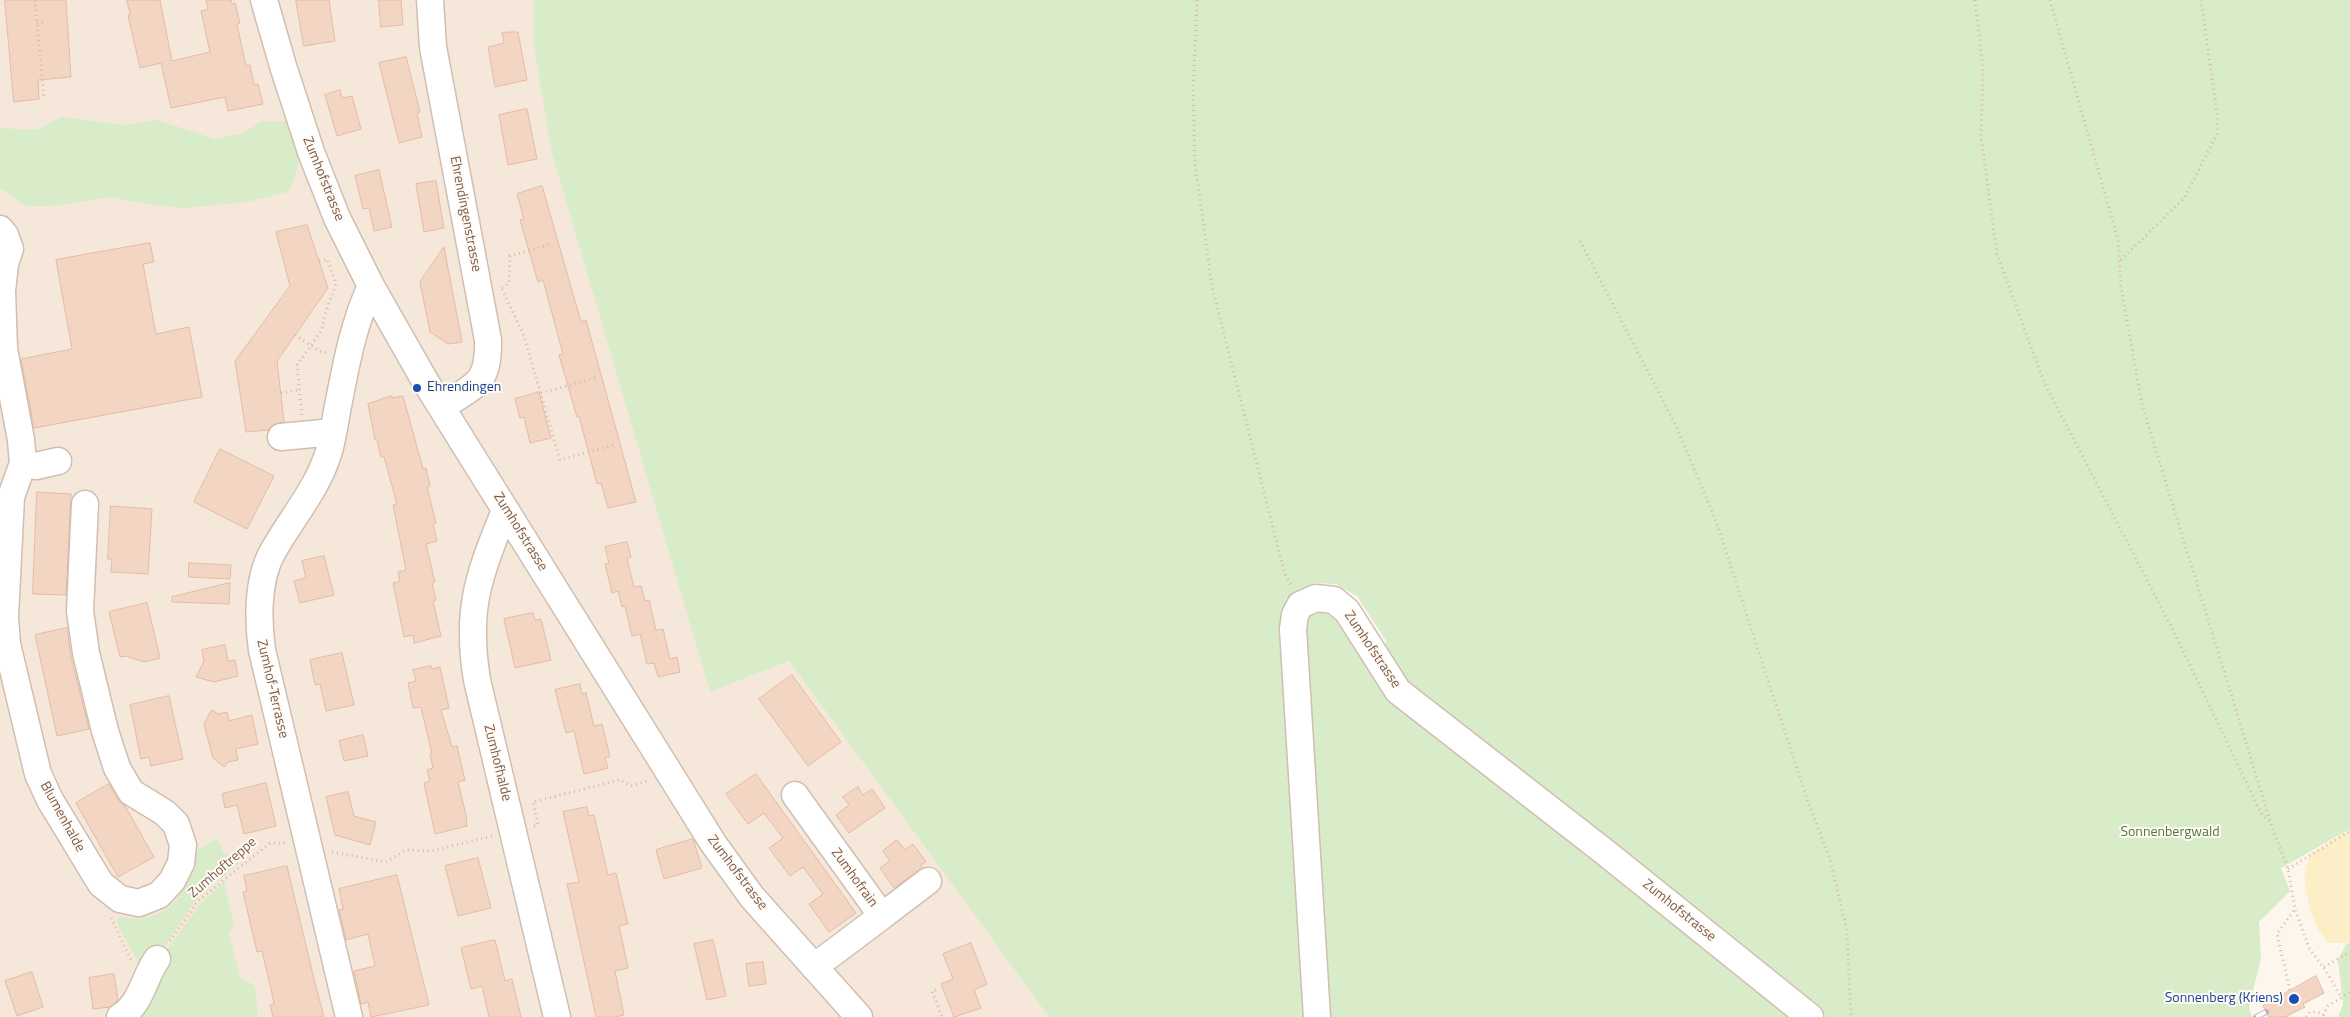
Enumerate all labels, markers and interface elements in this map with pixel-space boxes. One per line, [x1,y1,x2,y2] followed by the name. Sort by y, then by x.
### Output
[298,134,348,224] street label: Zumhofstrasse
[446,155,484,273] street label: Ehrendingenstrasse
[427,380,501,396] place label: Ehrendingen
[411,382,423,394] marker: Ehrendingen
[489,490,551,574] street label: Zumhofstrasse
[1340,608,1404,692] street label: Zumhofstrasse
[252,638,292,740] street label: Zumhof-Terrasse
[479,723,515,803] street label: Zumhofhalde
[36,779,88,855] street label: Blumenhalde
[2120,825,2220,841] park label: Sonnenbergwald
[703,832,771,914] street label: Zumhofstrasse
[186,834,260,902] street label: Zumhoftreppe
[827,845,881,911] street label: Zumhofrain
[1639,876,1719,946] street label: Zumhofstrasse
[2165,991,2283,1007] place label: Sonnenberg (Kriens)
[2287,992,2301,1006] marker: Sonnenberg (Kriens)

